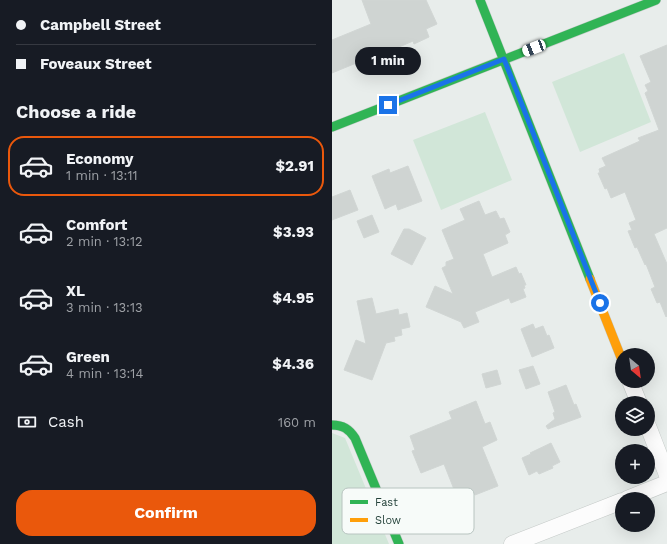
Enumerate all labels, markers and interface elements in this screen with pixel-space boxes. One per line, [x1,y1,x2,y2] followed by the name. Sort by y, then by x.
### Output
[40,16,161,34] text: Campbell Street
[521,38,547,58] car
[355,47,421,75] callout: 1 min
[371,53,405,68] text: 1 min
[40,55,151,73] text: Foveaux Street
[379,96,397,114] route end
[16,101,136,122] text: Choose a ride
[18,148,54,184] icon: car
[66,150,133,168] text: Economy
[275,157,314,175] text: $2.91
[66,168,138,183] text: 1 min · 13:11
[18,214,54,250] icon: car
[66,216,127,234] text: Comfort
[273,223,314,241] text: $3.93
[66,234,143,249] text: 2 min · 13:12
[18,280,54,316] icon: car
[66,282,85,300] text: XL
[273,289,314,307] text: $4.95
[591,294,609,312] route start
[66,300,143,315] text: 3 min · 13:13
[18,346,54,382] icon: car
[66,348,110,366] text: Green
[615,348,655,388] north arrow
[615,348,655,532] map controls
[272,355,314,373] text: $4.36
[66,366,143,381] text: 4 min · 13:14
[615,396,655,436] button: layers
[16,411,38,433] icon: cash
[48,413,84,431] text: Cash
[278,415,316,430] text: 160 m
[615,444,655,484] button: +
[342,488,474,534] legend
[16,490,316,536] button: Confirm
[615,492,655,532] button: −
[375,496,398,509] text: Fast
[375,514,401,527] text: Slow

